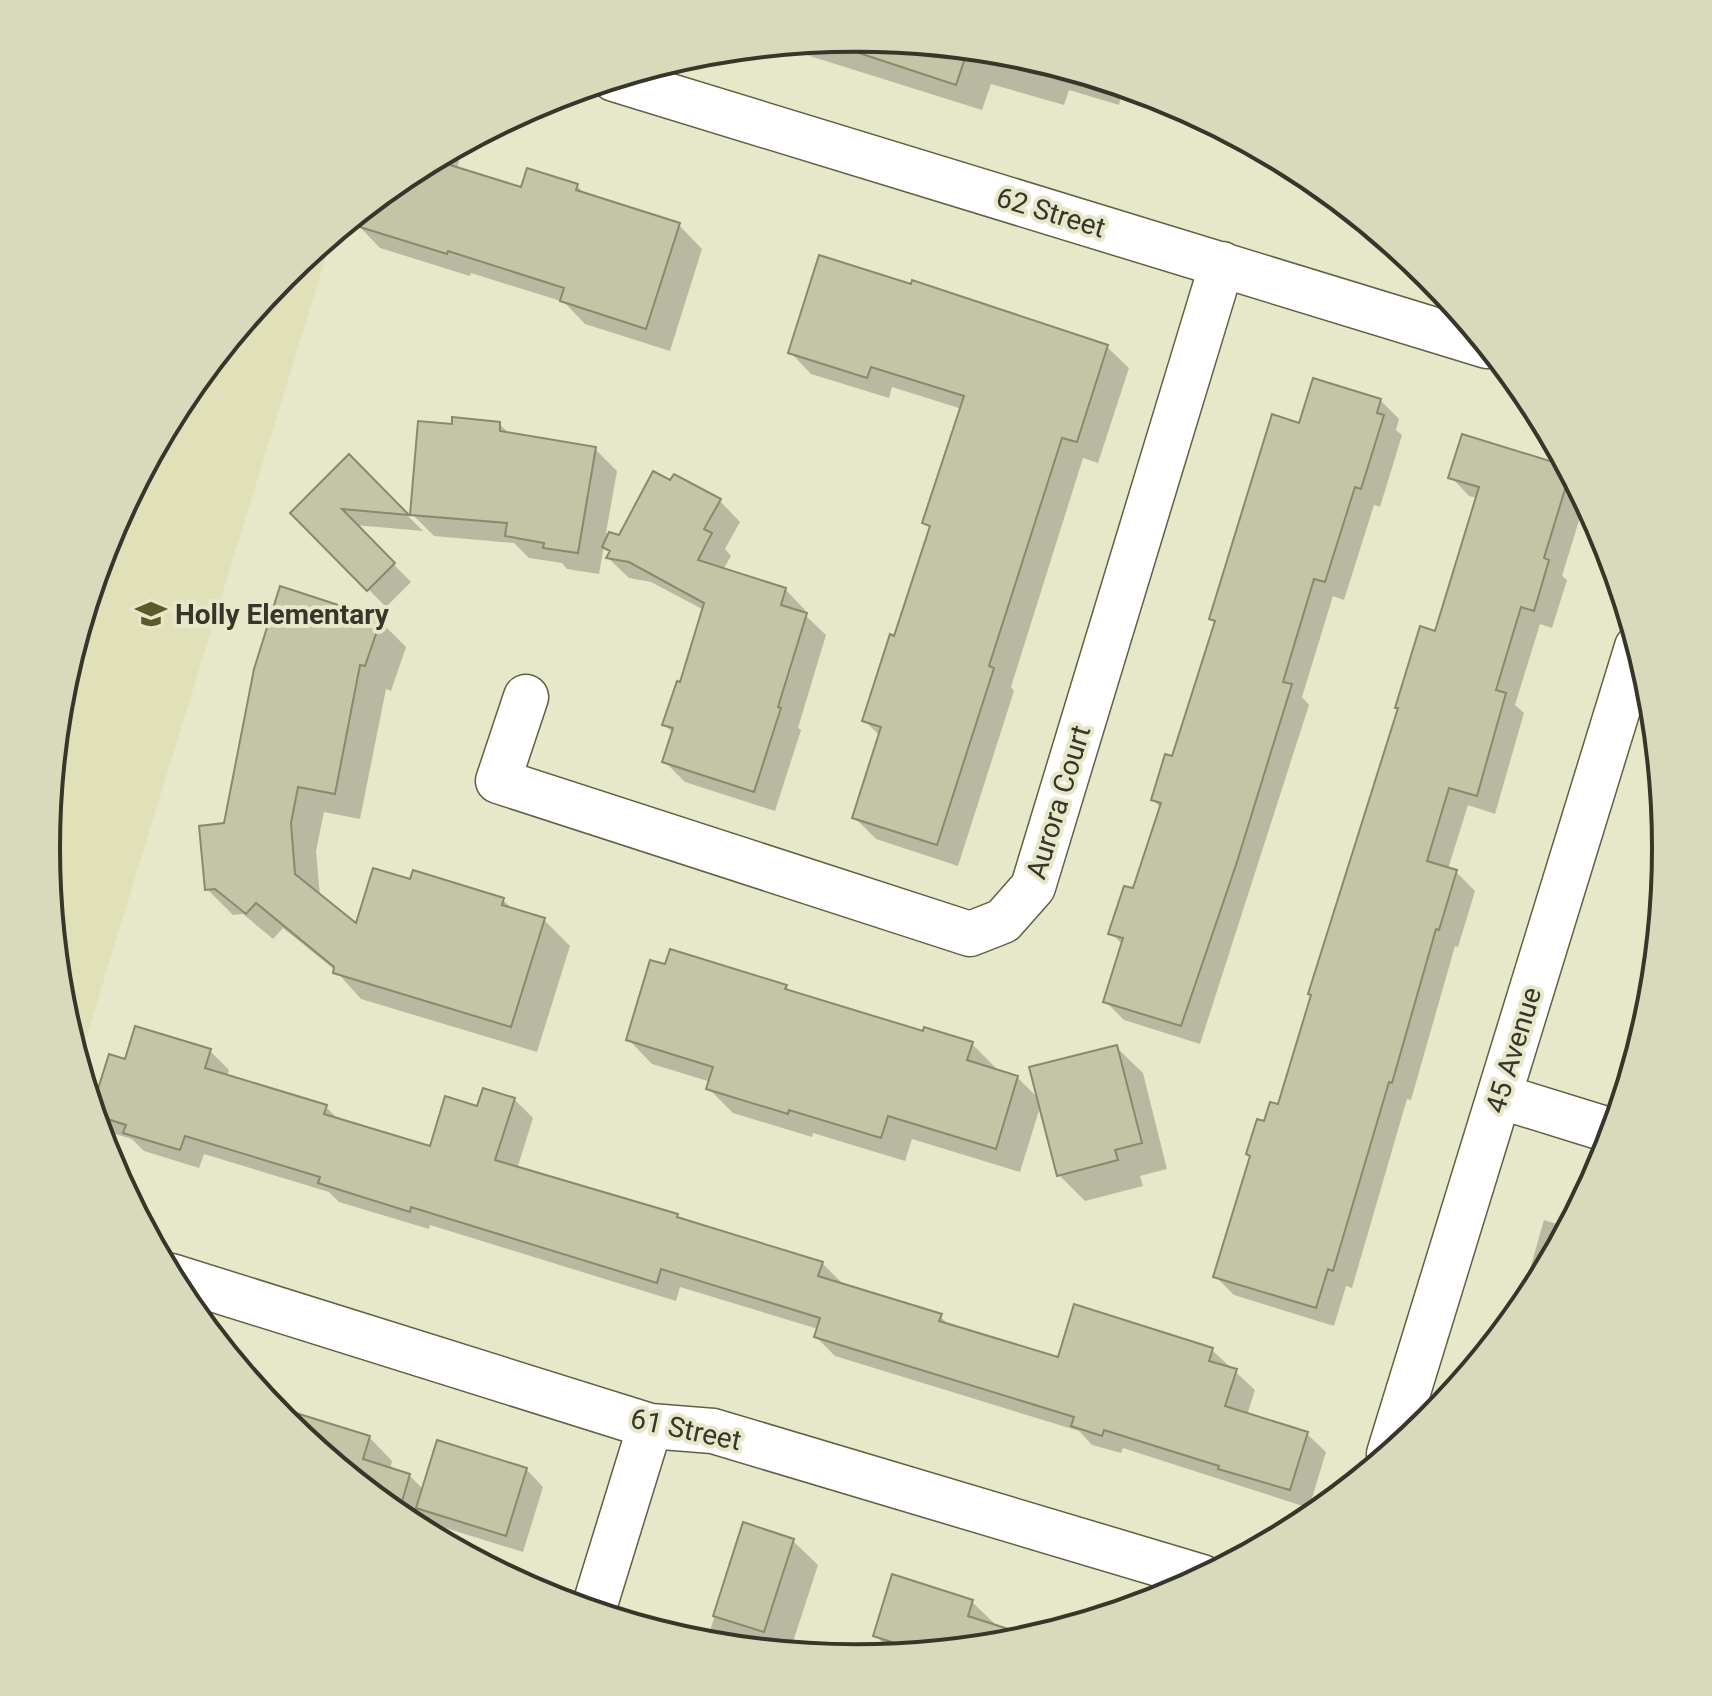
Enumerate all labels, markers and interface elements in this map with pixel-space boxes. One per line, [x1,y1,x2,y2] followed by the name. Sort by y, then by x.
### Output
[992,180,1109,245] street label: 62 Street
[134,597,168,631] school or university icon: Holly Elementary
[175,598,390,631] place label: Holly Elementary
[1019,721,1097,883] street label: Aurora Court
[1479,983,1548,1117] street label: 45 Avenue
[628,1402,744,1457] street label: 61 Street

